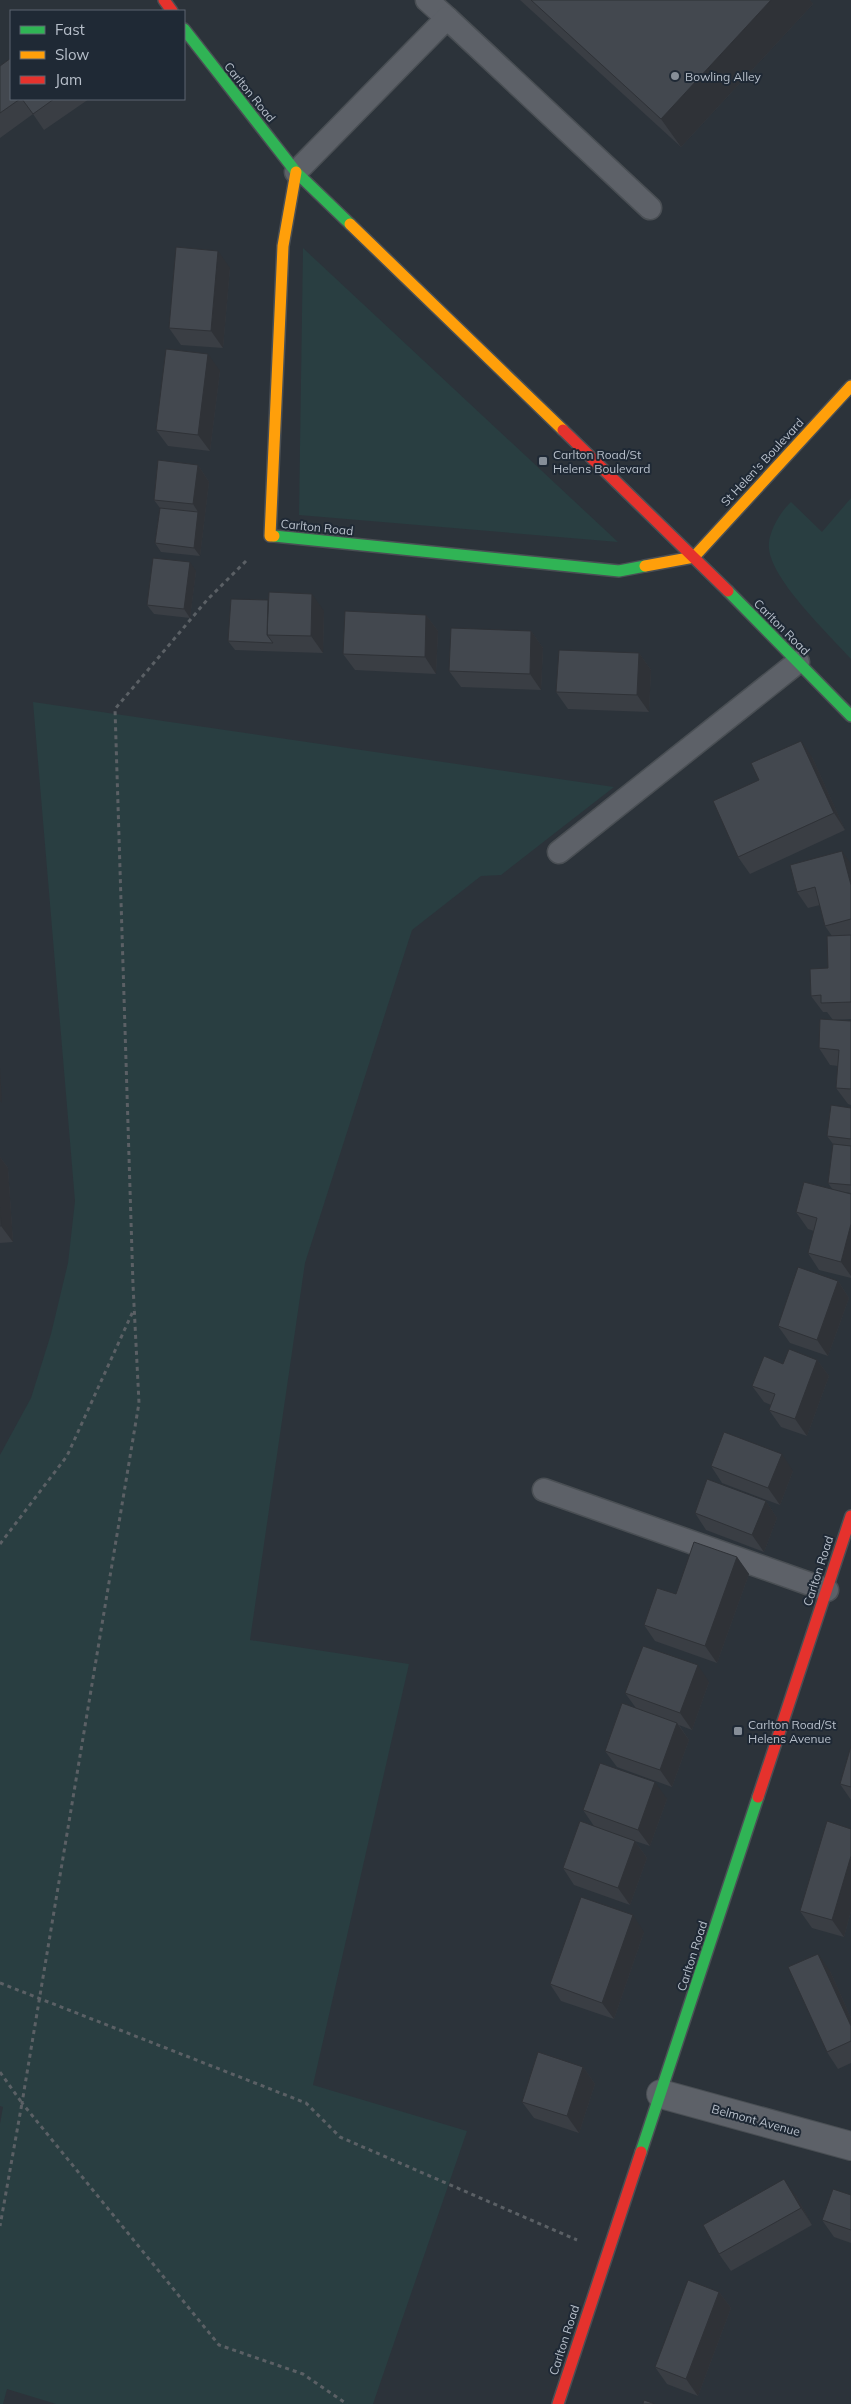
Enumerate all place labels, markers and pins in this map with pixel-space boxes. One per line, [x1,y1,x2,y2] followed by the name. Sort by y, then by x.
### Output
[685,69,761,84] place label: Bowling Alley
[669,70,681,82] marker: Bowling Alley
[553,447,650,476] place label: Carlton Road/St Helens Boulevard
[537,455,549,467] marker: Carlton Road/St Helens Boulevard
[748,1717,836,1746] place label: Carlton Road/St Helens Avenue
[732,1725,744,1737] marker: Carlton Road/St Helens Avenue

